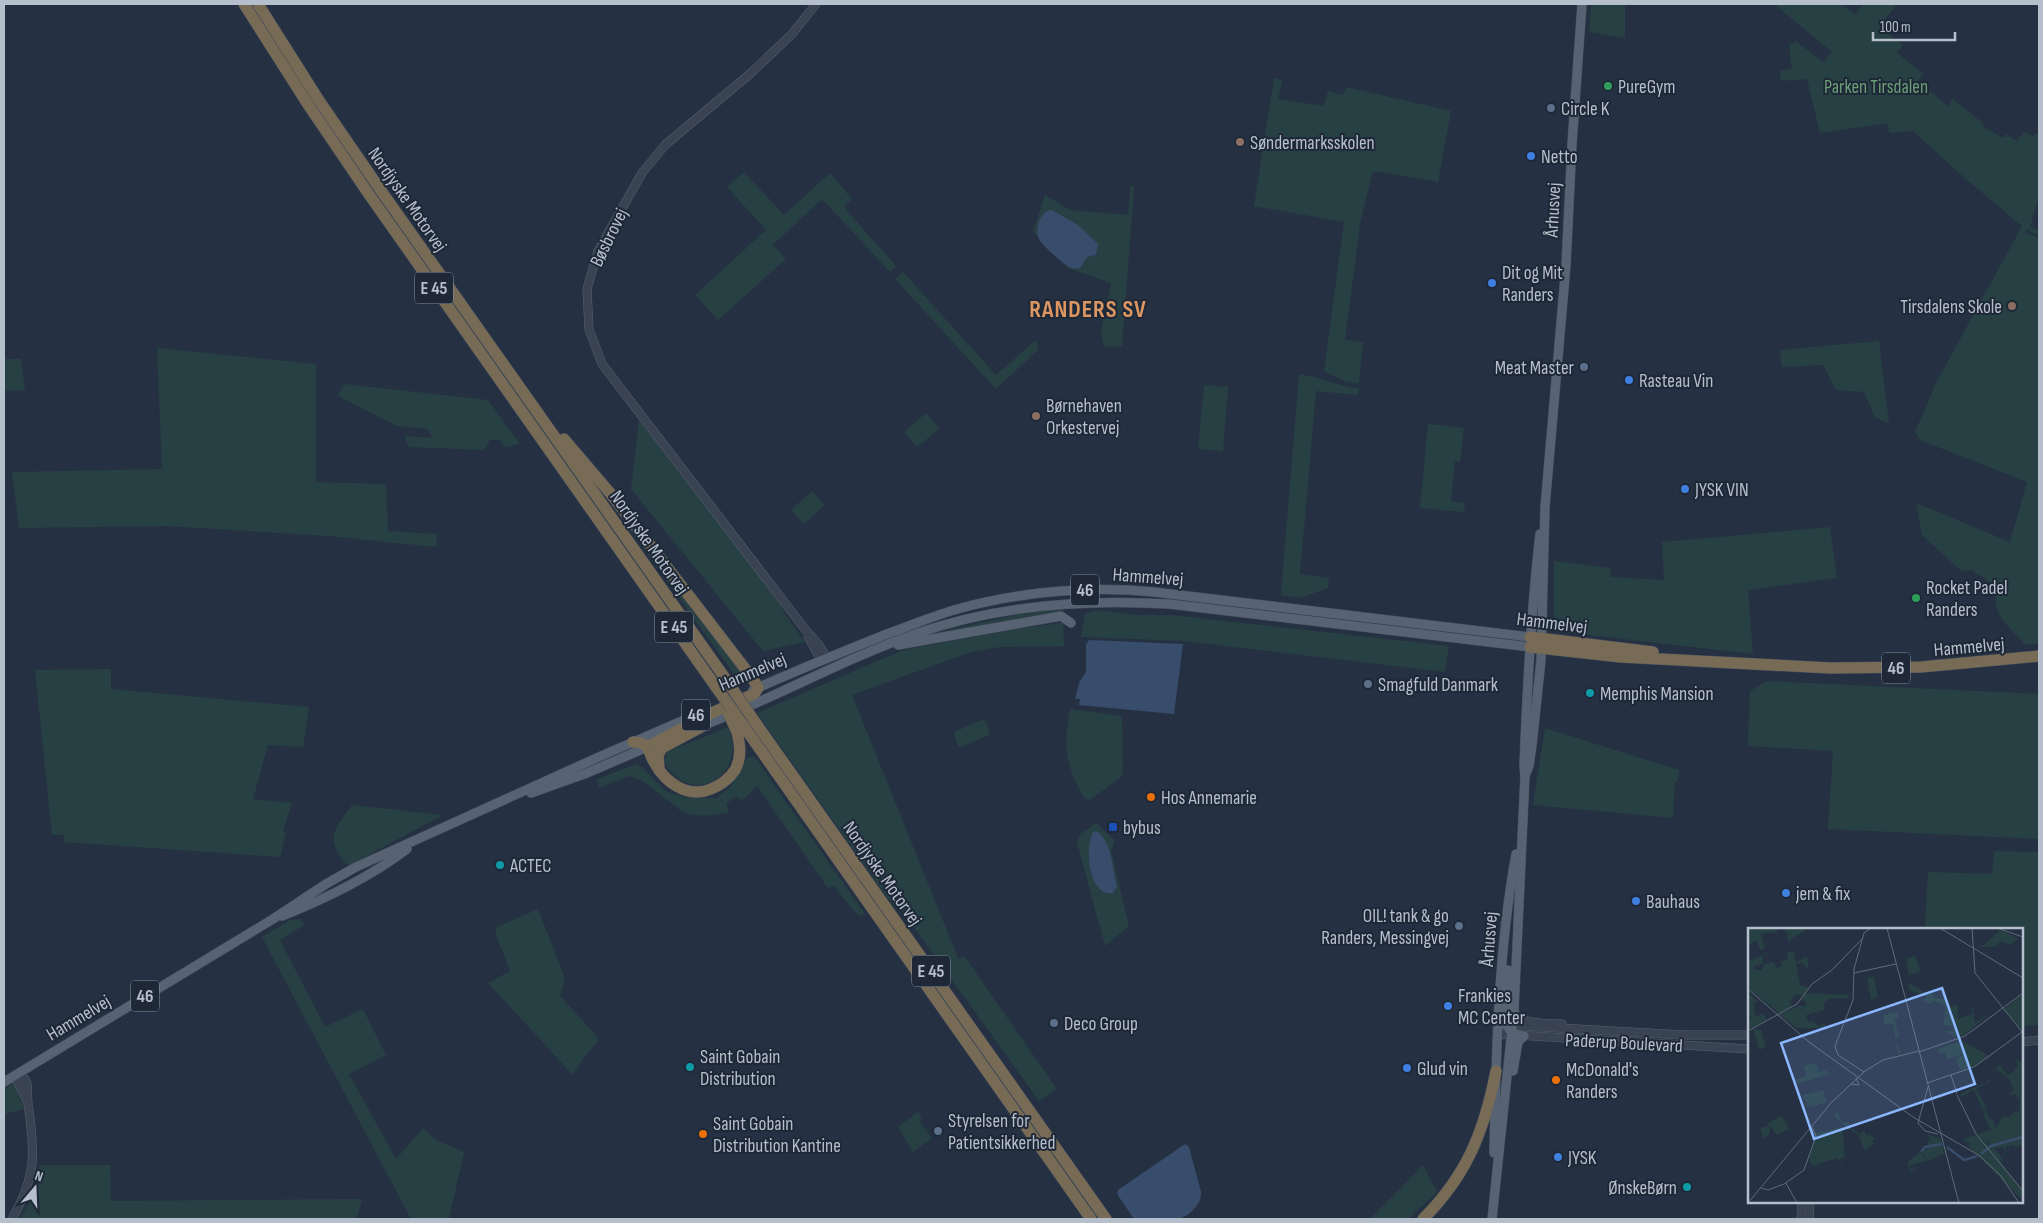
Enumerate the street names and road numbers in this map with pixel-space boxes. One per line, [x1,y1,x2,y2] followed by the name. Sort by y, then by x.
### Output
[362,143,451,257] street label: Nordjyske Motorvej
[1541,182,1566,239] street label: Århusvej
[585,205,633,271] street label: Bøsbrovej
[415,272,453,304] road number: E 45
[604,486,693,600] street label: Nordjyske Motorvej
[1112,564,1184,591] street label: Hammelvej
[1071,574,1099,606] road number: 46
[1515,608,1588,639] street label: Hammelvej
[655,612,693,642] road number: E 45
[1933,633,2005,662] street label: Hammelvej
[716,648,790,697] street label: Hammelvej
[1882,652,1910,684] road number: 46
[682,700,710,730] road number: 46
[837,817,926,931] street label: Nordjyske Motorvej
[1476,911,1503,968] street label: Århusvej
[912,956,950,986] road number: E 45
[131,980,159,1011] road number: 46
[43,990,115,1046] street label: Hammelvej
[1565,1029,1683,1058] street label: Paderup Boulevard

